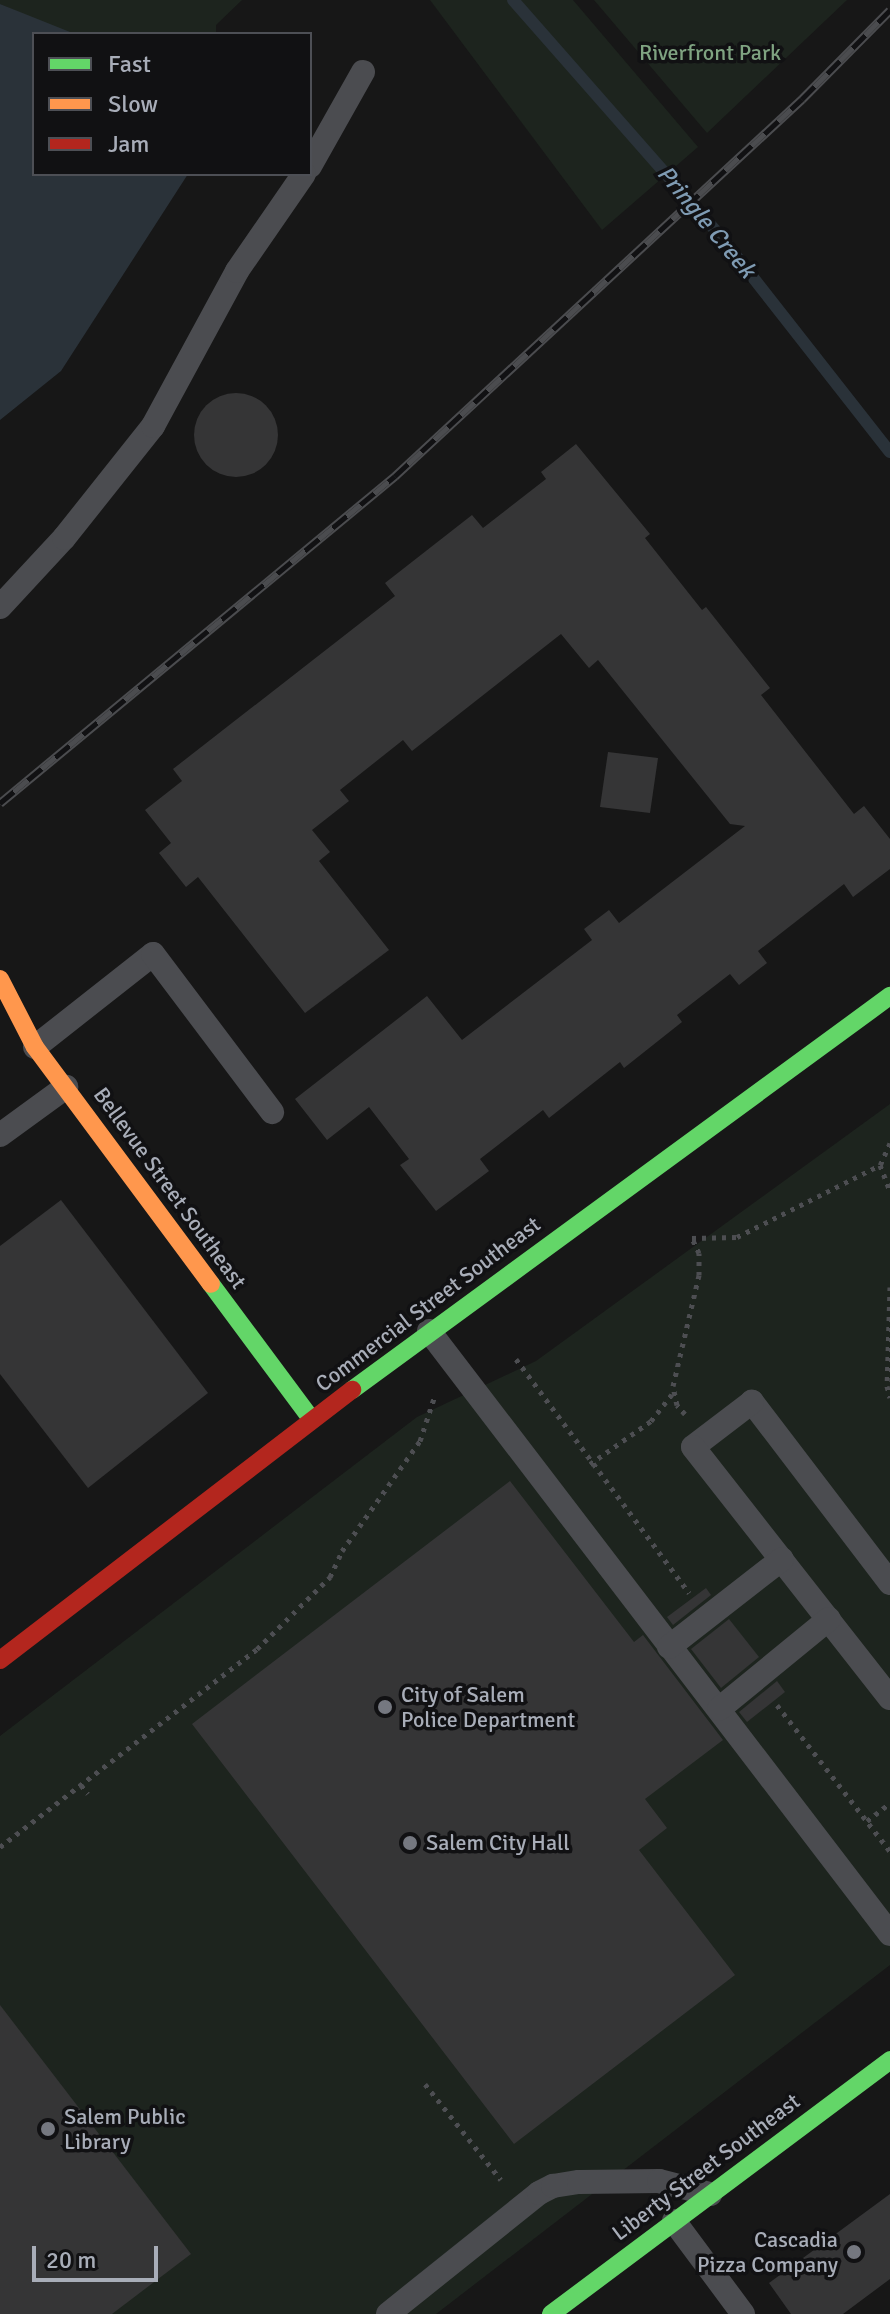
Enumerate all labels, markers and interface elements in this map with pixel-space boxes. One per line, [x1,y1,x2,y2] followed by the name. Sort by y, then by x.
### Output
[32,32,312,176] legend
[639,40,781,66] park label: Riverfront Park
[108,49,151,79] text: Fast
[108,89,158,119] text: Slow
[108,129,149,159] text: Jam
[651,160,761,284] water label: Pringle Creek
[88,1082,252,1294] street label: Bellevue Street Southeast
[311,1211,545,1397] street label: Commercial Street Southeast
[401,1681,575,1732] place label: City of Salem Police Department
[376,1698,394,1716] marker: City of Salem Police Department
[426,1830,570,1856] place label: Salem City Hall
[401,1834,419,1852] marker: Salem City Hall
[607,2088,805,2246] street label: Liberty Street Southeast
[64,2103,186,2154] place label: Salem Public Library
[39,2120,57,2138] marker: Salem Public Library
[697,2226,838,2278] place label: Cascadia Pizza Company
[36,2230,162,2280] scale bar
[845,2243,863,2261] marker: Cascadia Pizza Company
[46,2245,96,2275] text: 20 m

